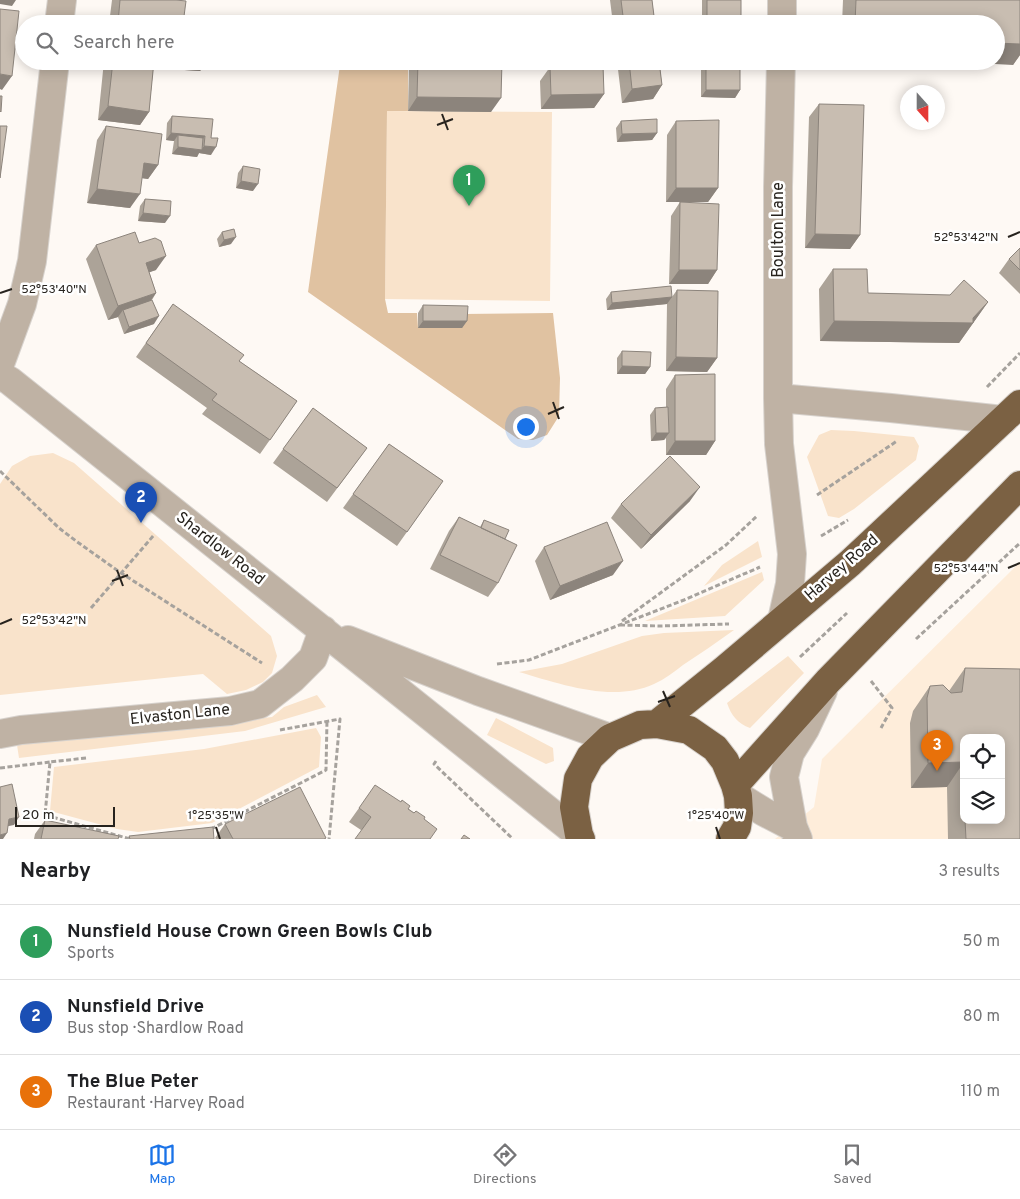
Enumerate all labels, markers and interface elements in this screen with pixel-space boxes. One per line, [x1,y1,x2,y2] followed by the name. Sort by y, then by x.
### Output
[15,15,1005,70] search box
[33,29,61,57] icon: search
[73,31,175,55] text: Search here
[900,85,945,130] north arrow
[453,165,485,206] pin: 1
[769,182,789,278] street label: Boulton Lane
[933,230,999,246] text: 52°53'42"N
[21,282,87,298] text: 52°53'40"N
[513,414,539,440] your location
[125,482,157,523] pin: 2
[172,508,268,590] street label: Shardlow Road
[801,530,883,606] street label: Harvey Road
[933,561,999,577] text: 52°53'44"N
[21,613,87,629] text: 52°53'42"N
[129,700,231,730] street label: Elvaston Lane
[921,730,953,771] pin: 3
[960,734,1005,824] map controls
[960,734,1005,779] button: locate
[960,779,1005,824] button: layers
[15,804,115,827] scale bar
[22,807,55,824] text: 20 m
[188,808,244,824] text: 1°25'35"W
[688,808,744,824] text: 1°25'40"W
[20,858,91,885] text: Nearby
[938,862,1000,882] text: 3 results
[67,920,432,944] text: Nunsfield House Crown Green Bowls Club
[33,932,39,952] text: 1
[963,932,1000,952] text: 50 m
[67,944,115,964] text: Sports
[67,995,204,1019] text: Nunsfield Drive
[31,1007,41,1027] text: 2
[963,1007,1000,1027] text: 80 m
[67,1019,244,1039] text: Bus stop · Shardlow Road
[67,1070,198,1094] text: The Blue Peter
[31,1082,41,1102] text: 3
[960,1082,1000,1102] text: 110 m
[67,1094,245,1114] text: Restaurant · Harvey Road
[148,1141,176,1188] tab: Map
[473,1141,537,1188] tab: Directions
[833,1141,872,1188] tab: Saved

